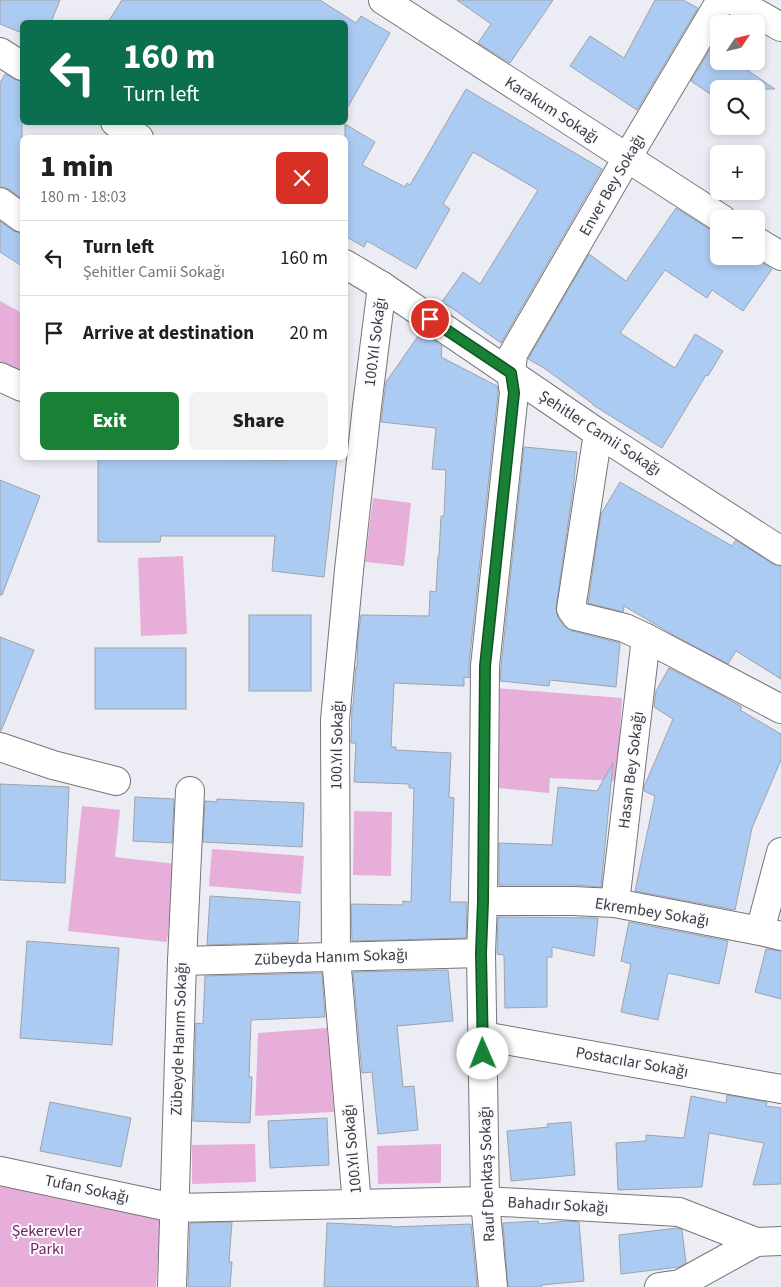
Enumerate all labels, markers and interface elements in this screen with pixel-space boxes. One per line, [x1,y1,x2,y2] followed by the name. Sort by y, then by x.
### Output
[710,15,765,70] north arrow
[710,15,765,265] map controls
[123,32,215,82] text: 160 m
[40,40,105,105] icon: left
[501,71,603,149] street label: Karakum Sokağı
[123,78,199,110] text: Turn left
[710,80,765,135] button: search
[574,130,650,240] street label: Enver Bey Sokağı
[40,145,114,188] text: 1 min
[710,145,765,200] button: +
[276,152,328,204] button: close
[40,186,127,208] text: 180 m · 18:03
[710,210,765,265] button: −
[83,234,154,261] text: Turn left
[40,244,68,272] icon: left
[280,245,328,272] text: 160 m
[83,261,225,283] text: Şehitler Camii Sokağı
[359,296,391,388] street label: 100.Yıl Sokağı
[409,298,451,340] pin
[416,305,444,333] icon: arrive
[40,319,68,347] icon: arrive
[83,320,254,347] text: Arrive at destination
[290,320,328,347] text: 20 m
[535,385,665,481] street label: Şehitler Camii Sokağı
[40,392,179,450] button: Exit
[189,392,328,450] button: Share
[325,700,349,790] street label: 100.Yıl Sokağı
[613,710,649,830] street label: Hasan Bey Sokağı
[593,892,711,932] street label: Ekrembey Sokağı
[254,943,408,971] street label: Zübeyda Hanım Sokağı
[165,962,193,1116] street label: Zübeyde Hanım Sokağı
[456,1027,508,1079] position arrow
[574,1041,690,1083] street label: Postacılar Sokağı
[337,1103,367,1195] street label: 100.Yıl Sokağı
[474,1106,500,1242] street label: Rauf Denktaş Sokağı
[43,1169,131,1209] street label: Tufan Sokağı
[507,1191,609,1219] street label: Bahadır Sokağı
[12,1220,83,1260] park label: Şekerevler Parkı

